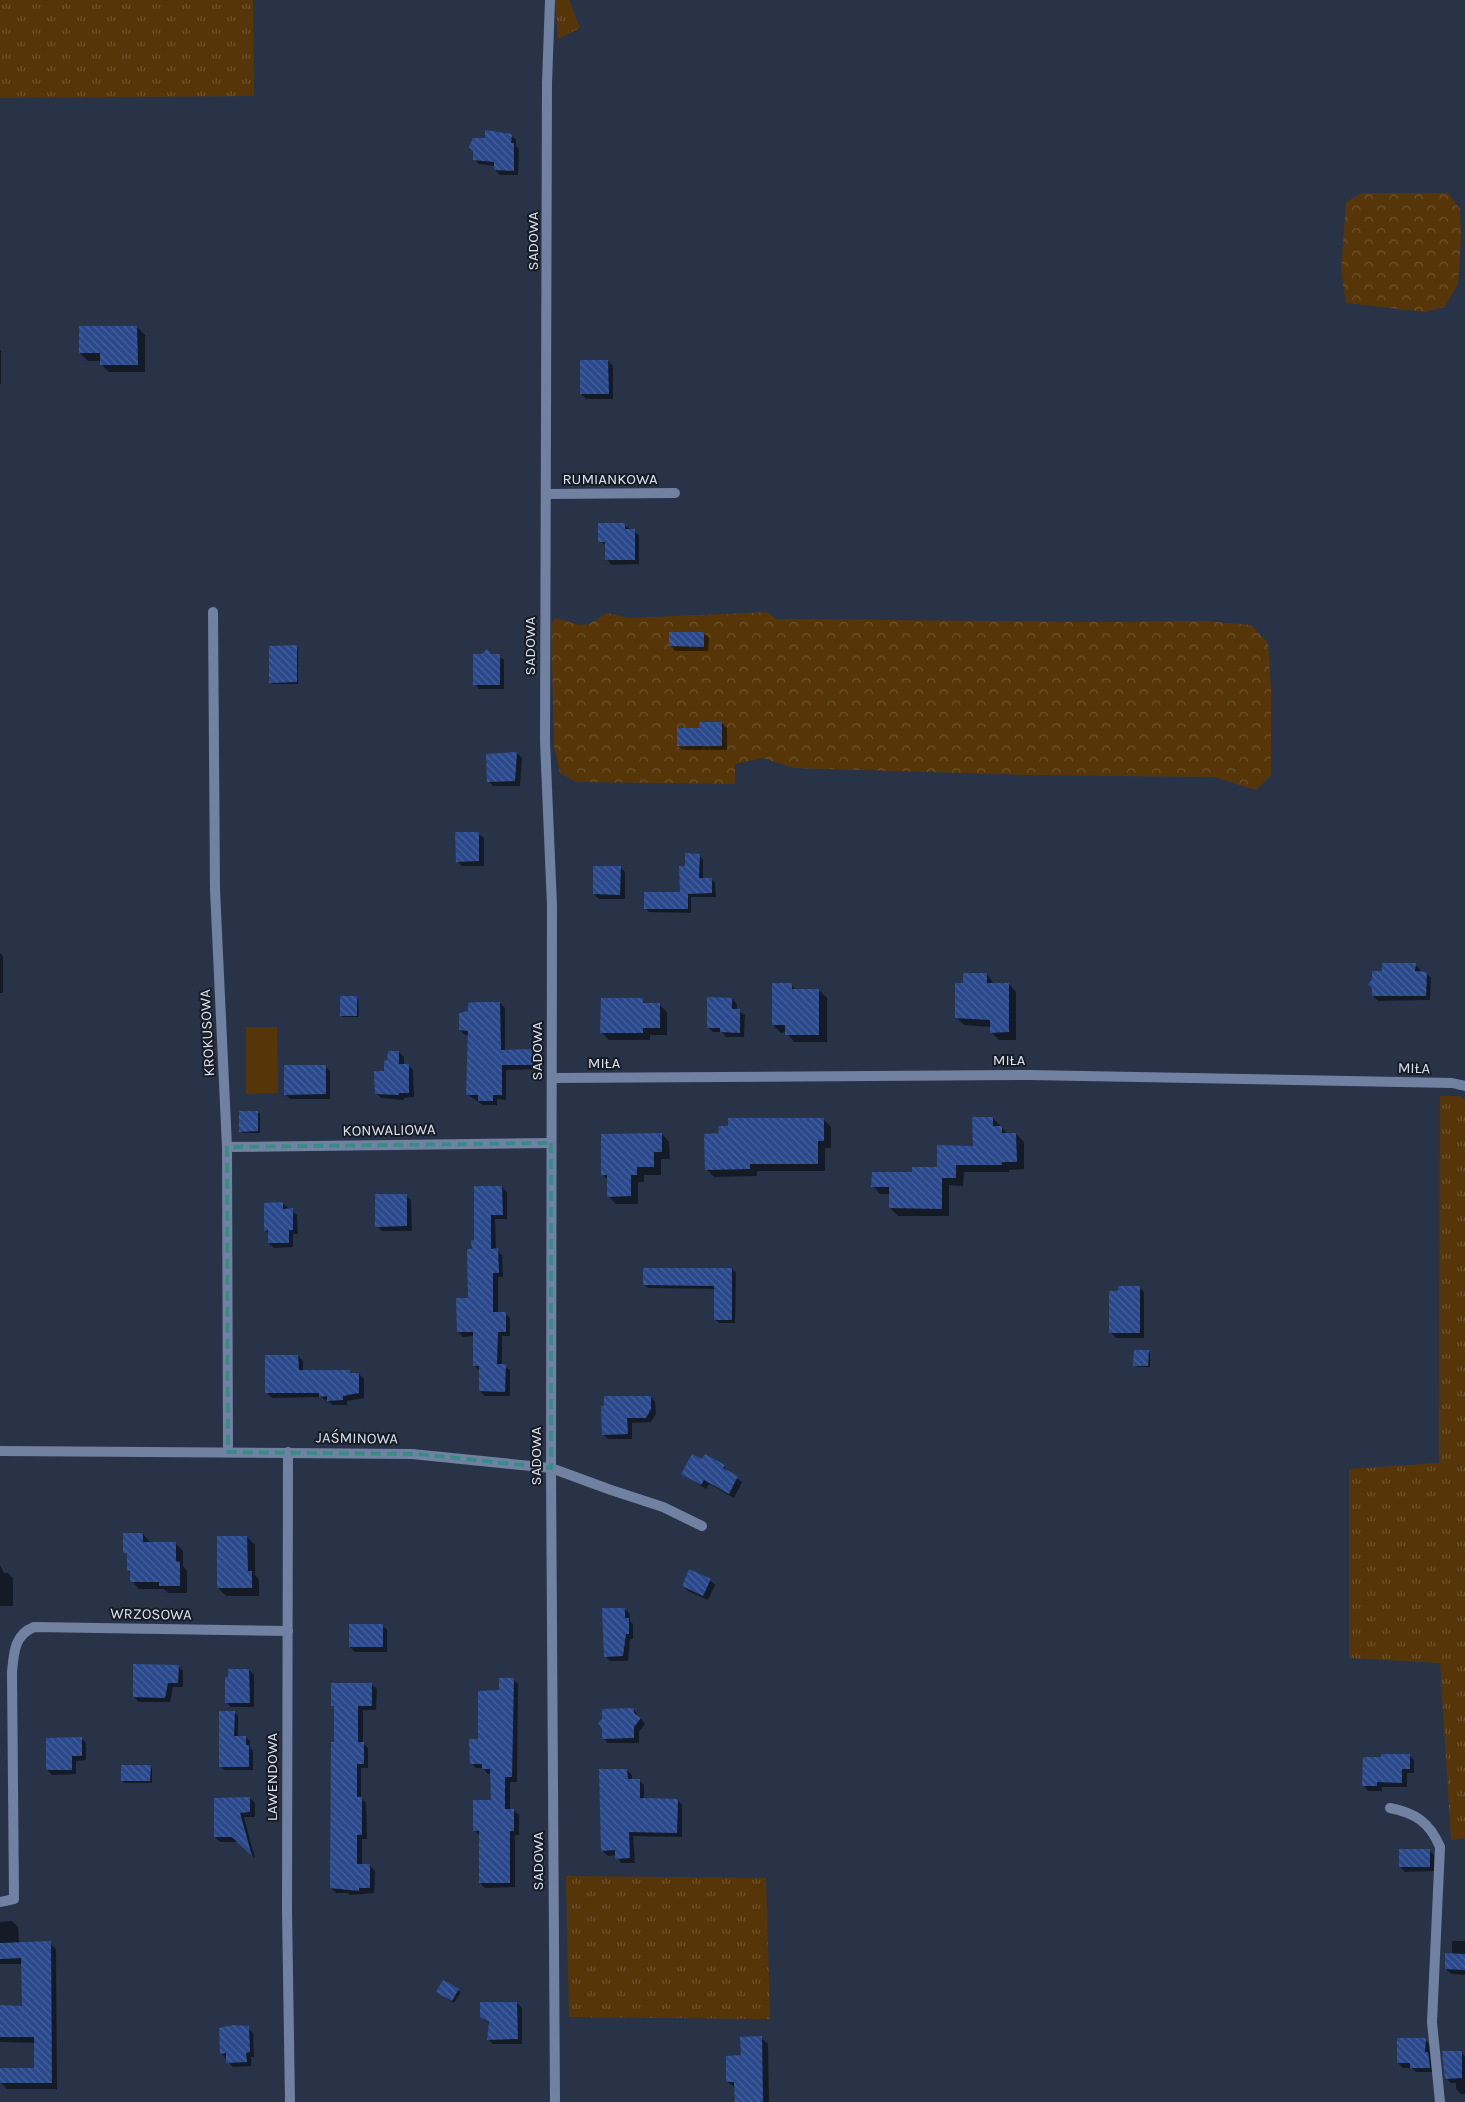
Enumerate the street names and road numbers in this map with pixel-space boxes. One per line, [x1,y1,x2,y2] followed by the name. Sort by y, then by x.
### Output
[524,211,542,270] street label: SADOWA
[562,470,658,488] street label: RUMIANKOWA
[521,616,539,675] street label: SADOWA
[196,989,218,1077] street label: KROKUSOWA
[528,1021,546,1080] street label: SADOWA
[993,1051,1026,1069] street label: MIŁA
[588,1054,621,1072] street label: MIŁA
[1398,1059,1431,1077] street label: MIŁA
[342,1120,436,1140] street label: KONWALIOWA
[527,1426,545,1485] street label: SADOWA
[316,1428,399,1448] street label: JAŚMINOWA
[110,1604,192,1624] street label: WRZOSOWA
[263,1732,281,1821] street label: LAWENDOWA
[529,1831,547,1890] street label: SADOWA

